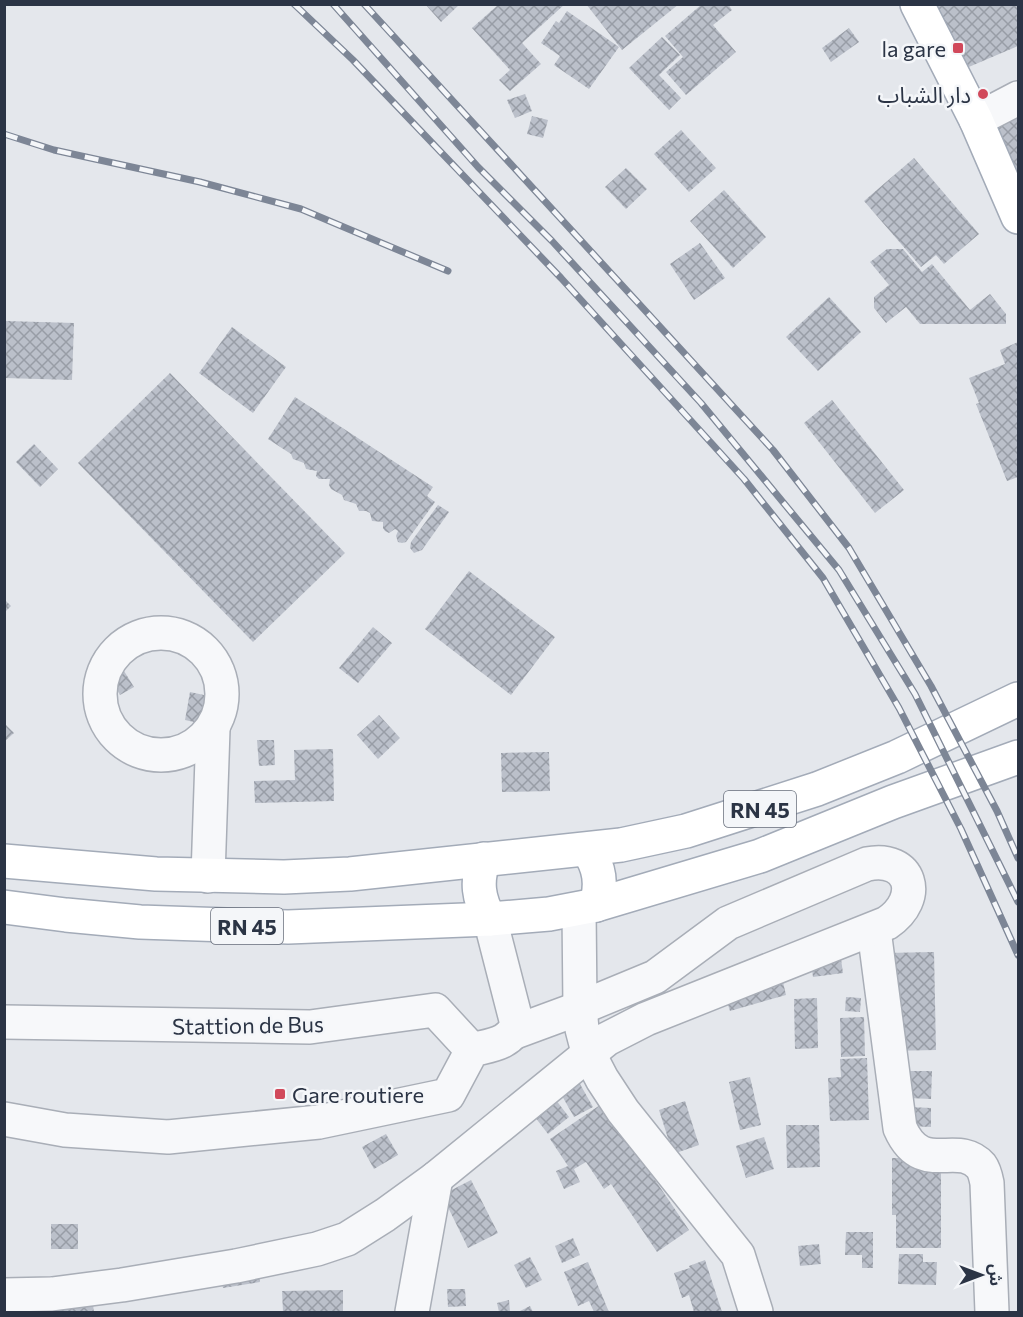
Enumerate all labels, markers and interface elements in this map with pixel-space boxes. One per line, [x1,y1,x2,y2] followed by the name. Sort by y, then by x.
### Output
[881,35,946,62] place label: la gare
[951,41,965,55] marker: la gare
[878,81,971,109] place label: دار الشباب
[976,87,990,101] marker: دار الشباب
[724,791,796,827] road number: RN 45
[211,908,283,944] road number: RN 45
[172,1010,324,1040] street label: Stattion de Bus
[292,1081,424,1108] place label: Gare routiere
[273,1087,287,1101] marker: Gare routiere
[951,1245,1011,1305] north arrow
[986,1264,1006,1286] text: ش

